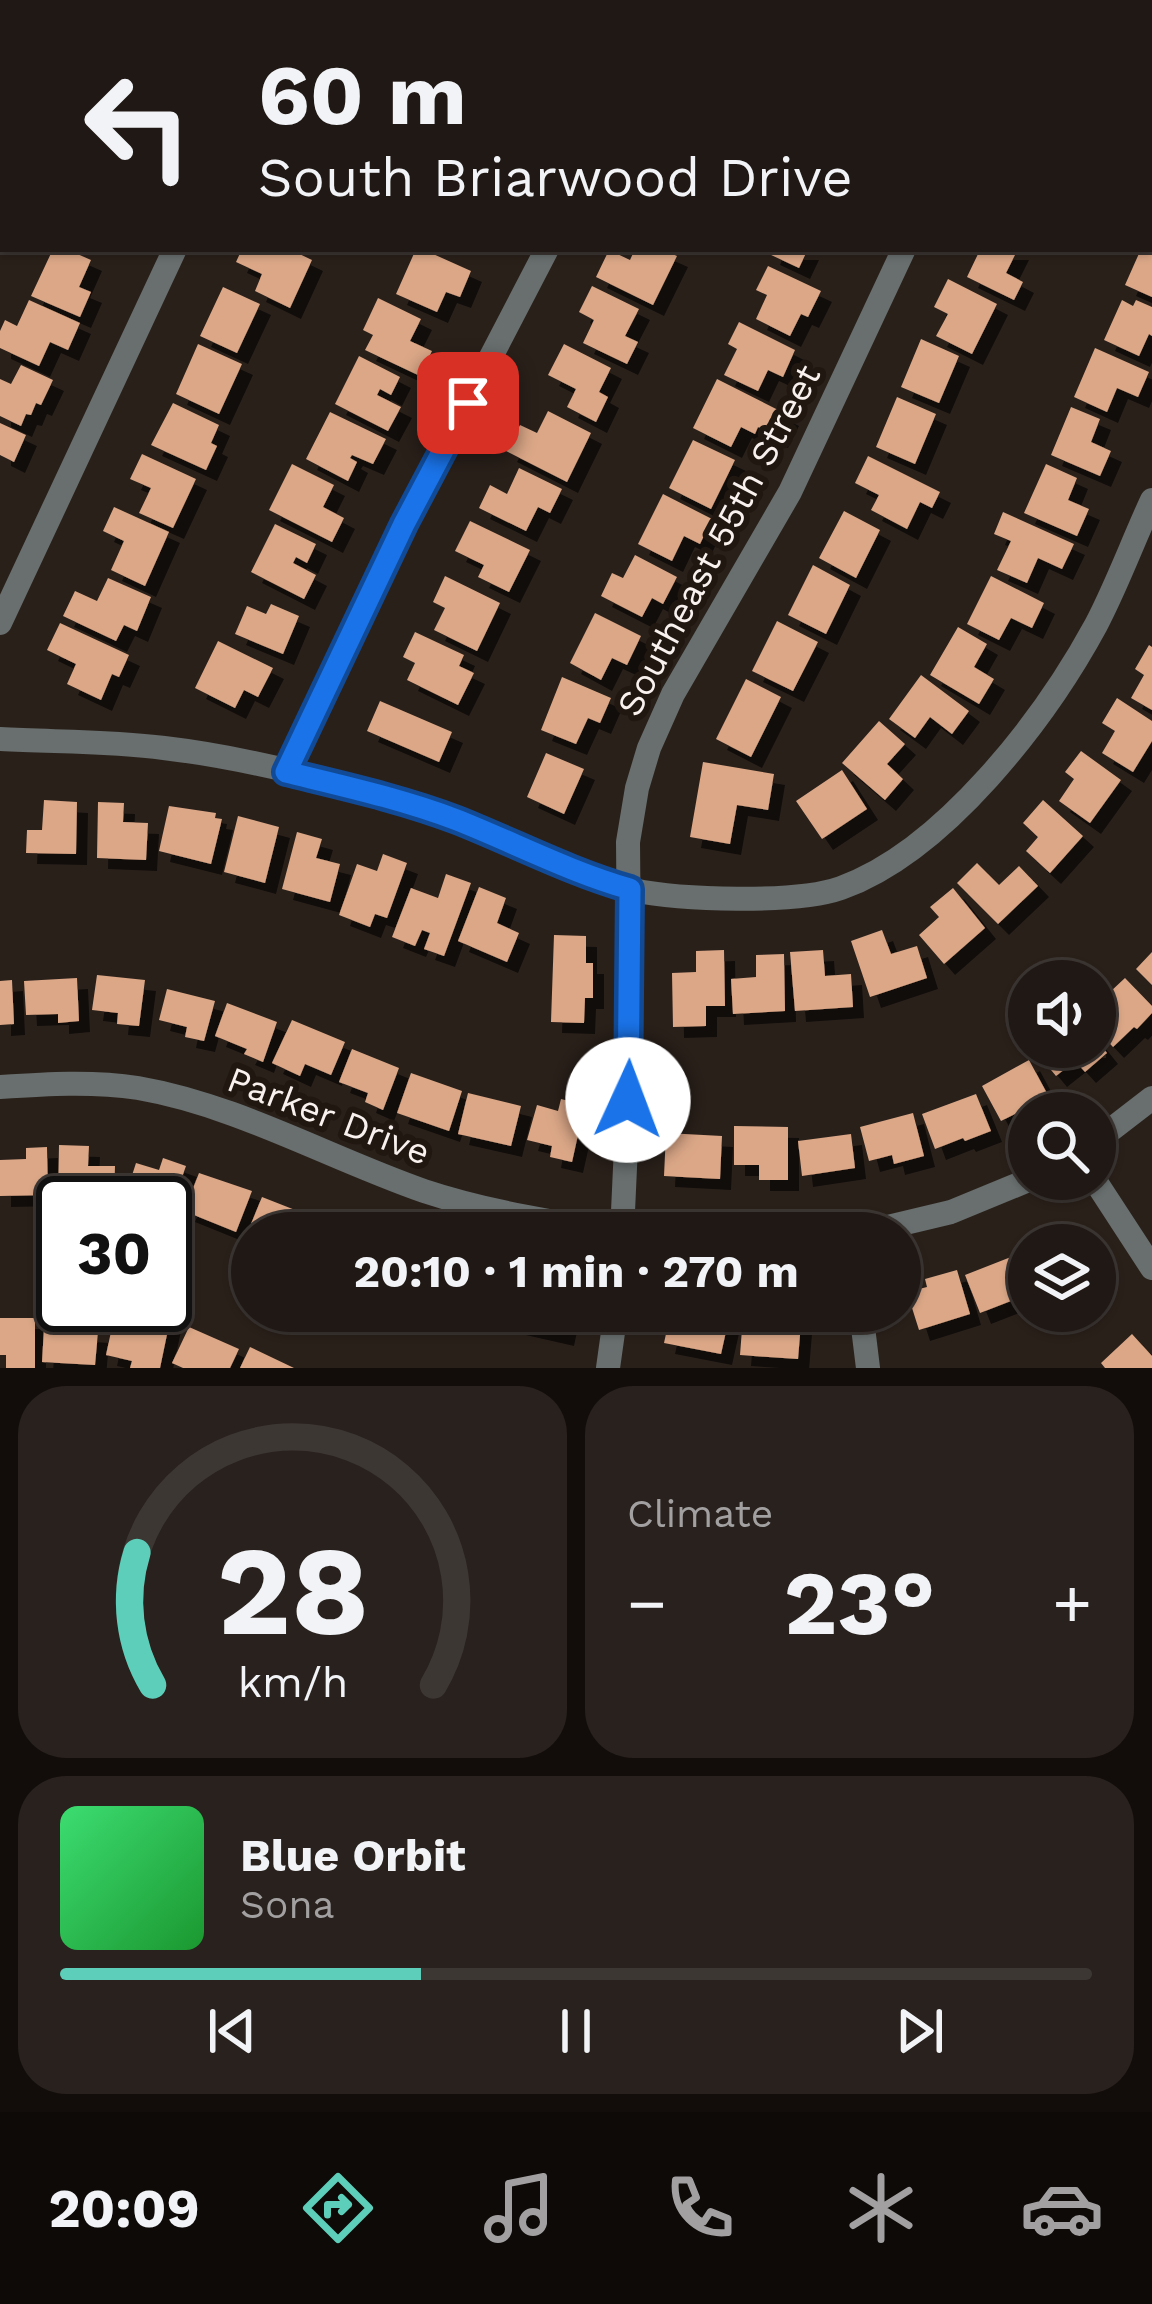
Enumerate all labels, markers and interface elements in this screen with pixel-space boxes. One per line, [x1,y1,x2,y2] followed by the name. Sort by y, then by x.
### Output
[258,46,467,144] text: 60 m
[60,48,216,204] icon: left
[258,146,853,209] text: South Briarwood Drive
[417,352,519,454] pin
[608,358,829,723] street label: Southeast 55th Street
[435,370,501,436] icon: arrive
[1008,960,1116,1332] map controls
[1008,960,1116,1068] button: sound
[565,1037,691,1163] position arrow
[222,1058,436,1174] street label: Parker Drive
[1008,1092,1116,1200] button: search
[36,1176,192,1332] speed limit sign: 30
[1008,1224,1116,1332] button: layers
[353,1245,799,1298] text: 20:10 · 1 min · 270 m
[627,1491,773,1536] text: Climate
[216,1518,369,1664] text: 28
[784,1550,935,1656] text: 23°
[627,1565,667,1642] text: −
[1052,1565,1092,1642] text: +
[237,1657,348,1707] text: km/h
[240,1829,466,1882] text: Blue Orbit
[240,1882,335,1927] text: Sona
[199,1998,265,2064] icon: previous
[543,1998,609,2064] icon: pause
[887,1998,953,2064] icon: next
[296,2166,380,2250] icon: directions
[477,2166,561,2250] icon: music
[658,2166,742,2250] icon: phone
[839,2166,923,2250] icon: climate
[1020,2166,1104,2250] icon: car
[48,2177,200,2240] text: 20:09

